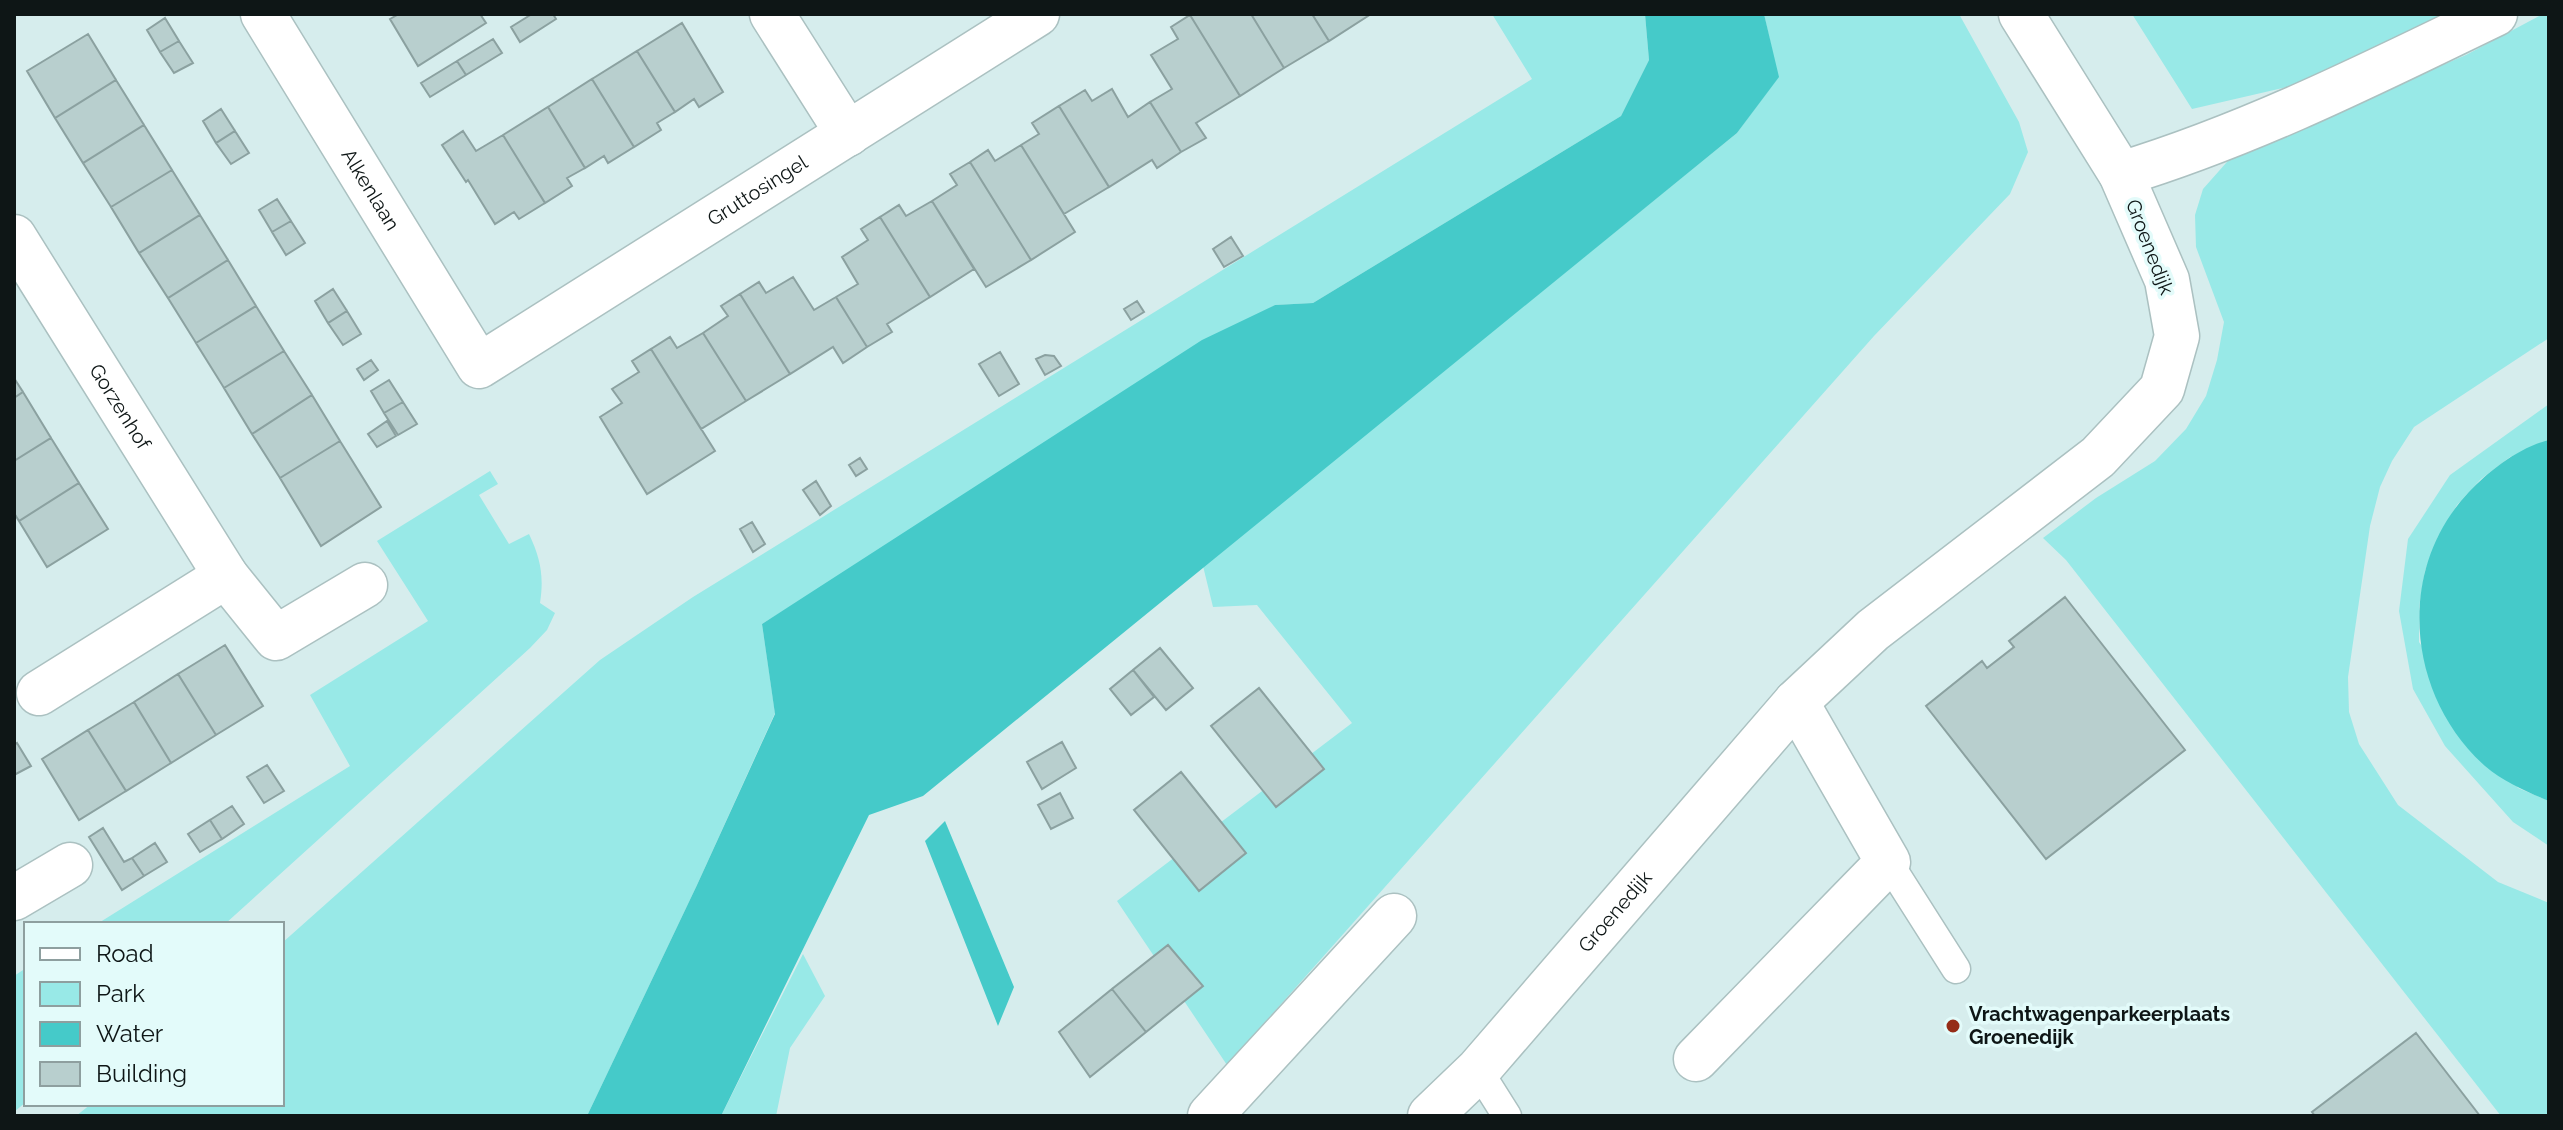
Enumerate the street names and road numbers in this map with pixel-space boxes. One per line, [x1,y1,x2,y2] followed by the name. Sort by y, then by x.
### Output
[337,144,405,235] street label: Alkenlaan
[703,150,812,231] street label: Gruttosingel
[2121,196,2179,298] street label: Groenedijk
[84,359,156,455] street label: Gorzenhof
[1573,865,1657,957] street label: Groenedijk

